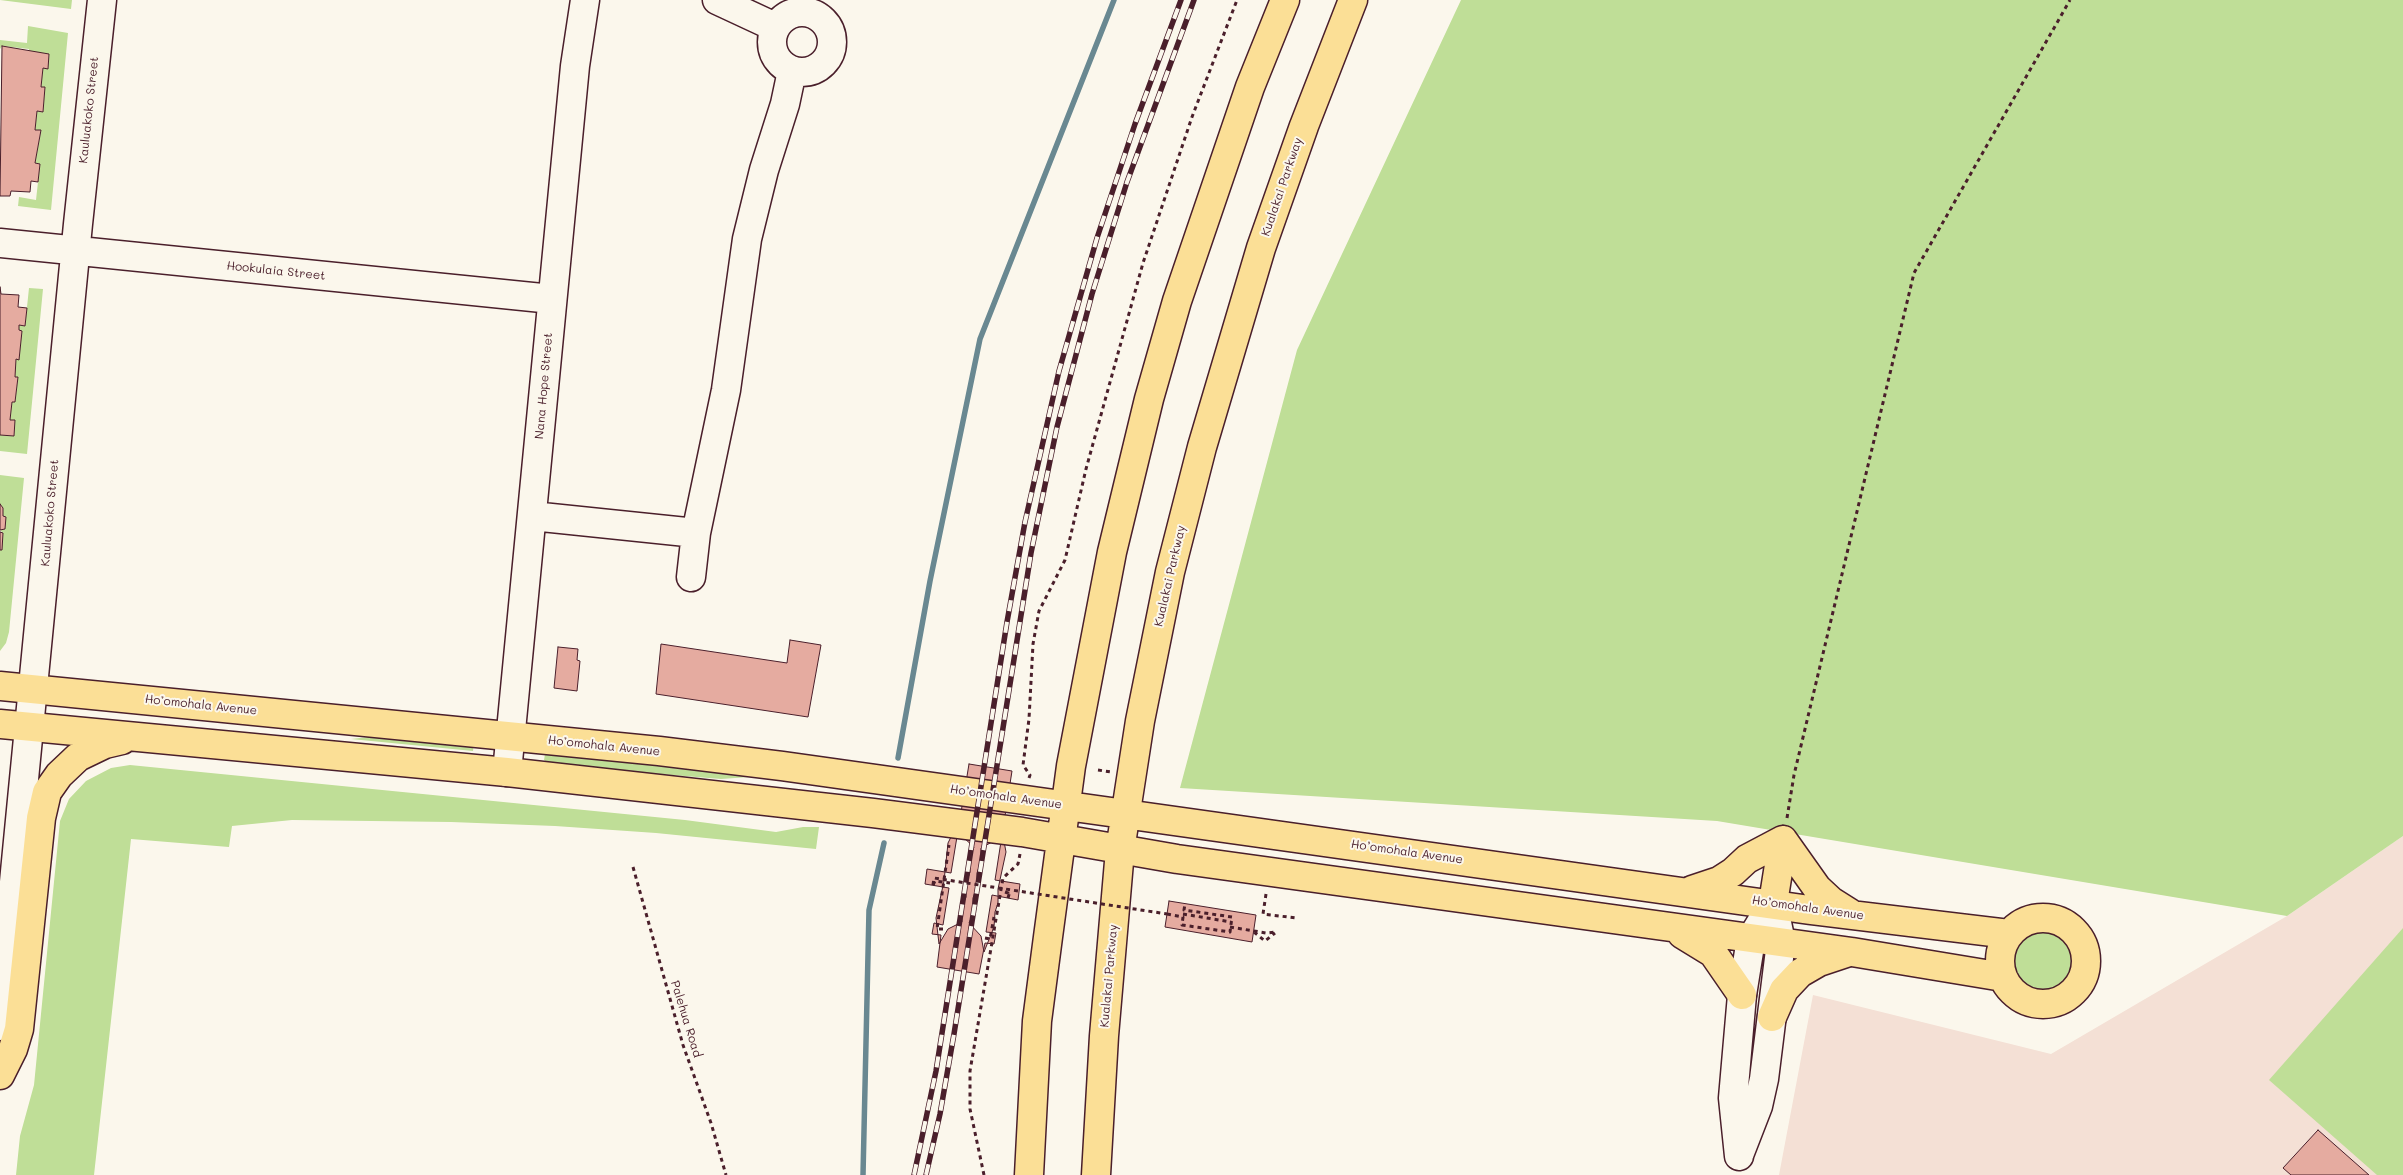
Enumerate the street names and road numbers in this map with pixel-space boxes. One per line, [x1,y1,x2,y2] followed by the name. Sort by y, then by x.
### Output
[76,56,102,164] street label: Kauluakoko Street
[1258,136,1306,238] street label: Kualakai Parkway
[226,259,326,283] street label: Hookulaia Street
[532,332,556,440] street label: Nana Hope Street
[38,459,62,567] street label: Kauluakoko Street
[1151,524,1189,628] street label: Kualakai Parkway
[144,692,258,718] street label: Ho’omohala Avenue
[547,733,661,759] street label: Ho’omohala Avenue
[949,782,1063,812] street label: Ho’omohala Avenue
[1350,837,1464,867] street label: Ho’omohala Avenue
[1751,893,1865,923] street label: Ho’omohala Avenue
[1097,924,1121,1028] street label: Kualakai Parkway
[667,979,705,1059] street label: Palehua Road

